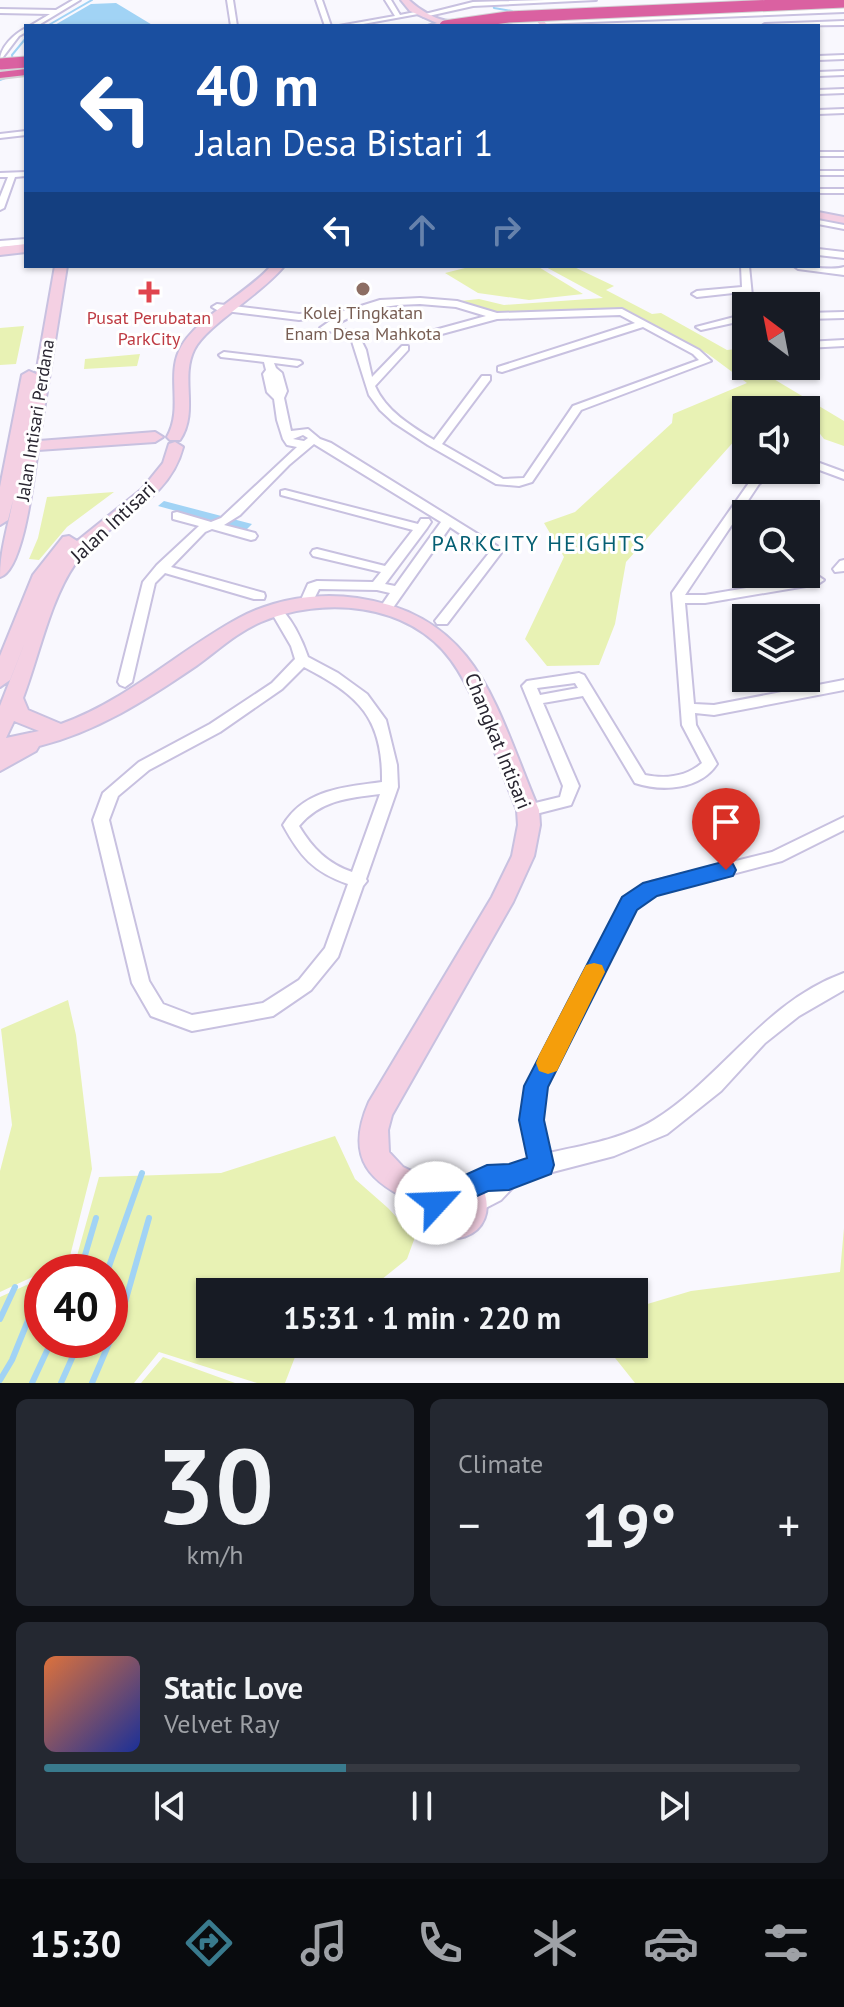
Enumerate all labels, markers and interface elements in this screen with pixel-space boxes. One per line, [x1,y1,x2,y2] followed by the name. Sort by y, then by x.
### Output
[196,49,319,121] text: 40 m
[64,56,168,160] icon: left
[196,119,493,166] text: Jalan Desa Bistari 1
[316,208,360,252] icon: left
[400,208,444,252] icon: ahead
[484,208,528,252] icon: right
[354,280,372,298] marker: Kolej Tingkatan Enam Desa Mahkota
[138,281,160,303] marker: Pusat Perubatan ParkCity
[732,292,820,380] north arrow
[732,292,820,692] map controls
[285,301,441,345] place label: Kolej Tingkatan Enam Desa Mahkota
[87,306,211,350] place label: Pusat Perubatan ParkCity
[11,338,59,503] street label: Jalan Intisari Perdana
[732,396,820,484] button: sound
[64,476,161,569] street label: Jalan Intisari
[732,500,820,588] button: search
[432,529,646,557] district label: PARKCITY HEIGHTS
[732,604,820,692] button: layers
[459,669,537,813] street label: Changkat Intisari
[692,788,760,870] pin
[704,800,748,844] icon: arrive
[394,1161,478,1245] position arrow
[24,1254,128,1358] speed limit sign: 40
[283,1298,561,1337] text: 15:31 · 1 min · 220 m
[156,1418,274,1553] text: 30
[458,1447,543,1480] text: Climate
[582,1486,676,1564] text: 19°
[458,1496,480,1553] text: −
[778,1496,800,1553] text: +
[187,1538,244,1571] text: km/h
[164,1668,303,1707] text: Static Love
[164,1707,280,1740] text: Velvet Ray
[148,1784,192,1828] icon: previous
[400,1784,444,1828] icon: pause
[652,1784,696,1828] icon: next
[181,1915,237,1971] icon: directions
[296,1915,352,1971] icon: music
[412,1915,468,1971] icon: phone
[527,1915,583,1971] icon: climate
[643,1915,699,1971] icon: car
[758,1915,814,1971] icon: filters
[30,1920,121,1967] text: 15:30

